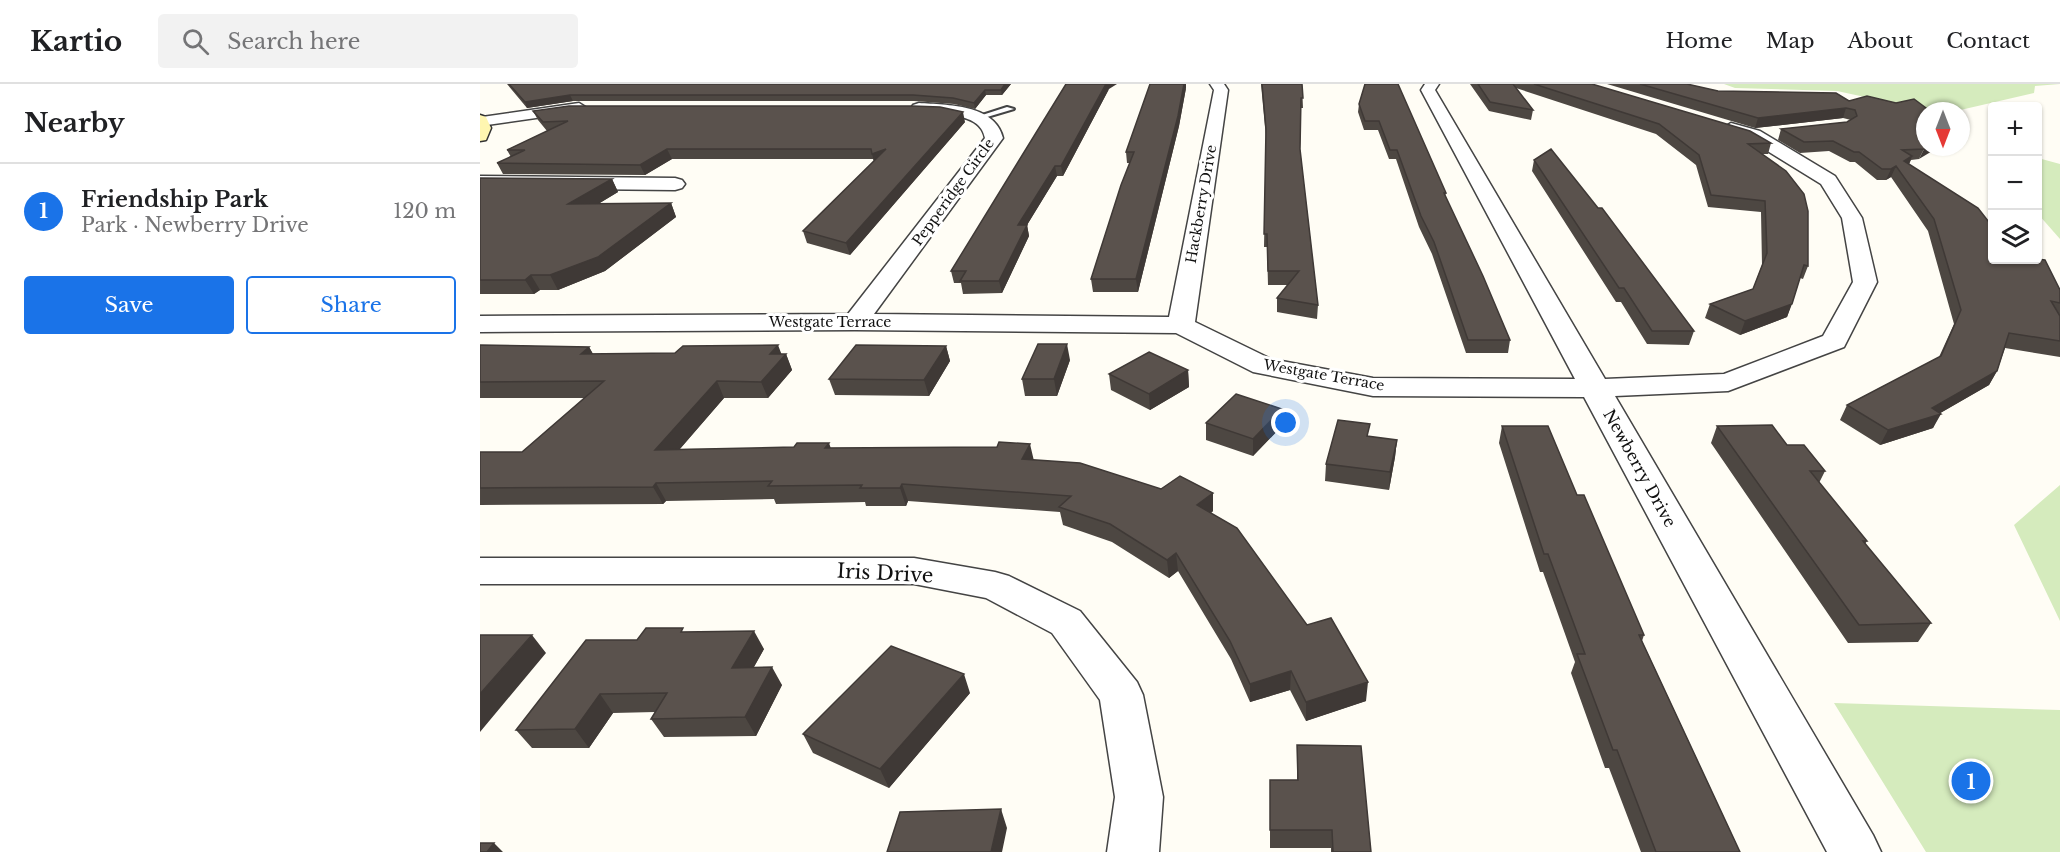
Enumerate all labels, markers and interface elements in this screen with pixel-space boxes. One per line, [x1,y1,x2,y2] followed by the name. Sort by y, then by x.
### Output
[158,14,578,68] search box
[30,24,122,59] text: Kartio
[179,25,212,58] icon: search
[227,28,360,55] text: Search here
[1666,28,1733,54] text: Home
[1766,28,1814,54] text: Map
[1847,28,1913,54] text: About
[1946,28,2030,54] text: Contact
[1916,102,1970,156] north arrow
[1988,102,2042,264] map controls
[1988,102,2042,156] button: +
[24,107,125,139] text: Nearby
[908,135,998,249] street label: Pepperidge Circle
[1182,143,1220,265] street label: Hackberry Drive
[1988,156,2042,210] button: −
[81,186,268,213] text: Friendship Park
[39,199,48,223] text: 1
[393,199,456,223] text: 120 m
[1988,210,2042,264] button: layers
[81,213,309,237] text: Park · Newberry Drive
[24,276,234,334] button: Save
[246,276,456,334] button: Share
[768,313,891,331] street label: Westgate Terrace
[1261,355,1386,394] street label: Westgate Terrace
[1599,406,1681,530] street label: Newberry Drive
[1271,408,1300,437] your location
[836,558,934,588] street label: Iris Drive
[1952,758,1990,804] pin: 1

